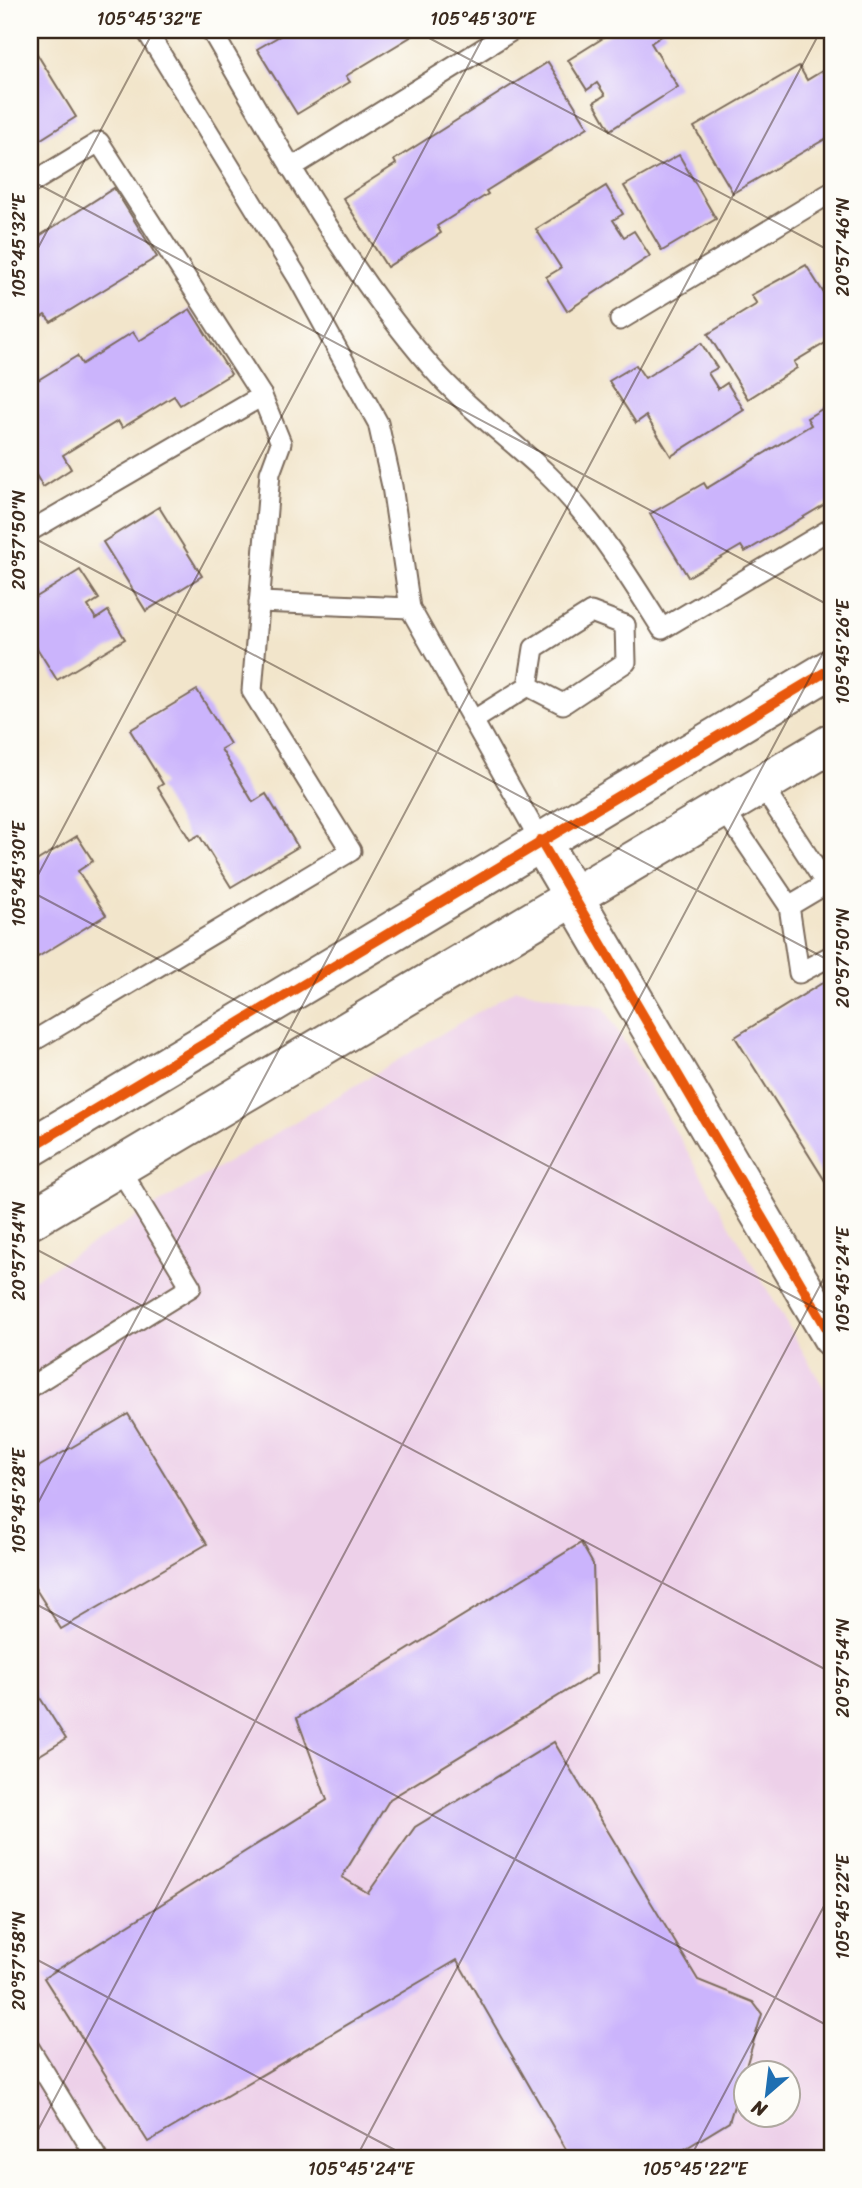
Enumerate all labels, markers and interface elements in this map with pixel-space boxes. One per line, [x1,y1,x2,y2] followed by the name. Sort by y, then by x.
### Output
[97,3,202,35] text: 105°45'32"E
[430,3,537,35] text: 105°45'30"E
[3,193,35,298] text: 105°45'32"E
[827,197,859,296] text: 20°57'46"N
[3,490,35,590] text: 20°57'50"N
[827,599,859,704] text: 105°45'26"E
[3,820,35,927] text: 105°45'30"E
[827,908,859,1008] text: 20°57'50"N
[3,1201,35,1301] text: 20°57'54"N
[827,1226,859,1333] text: 105°45'24"E
[3,1447,35,1554] text: 105°45'28"E
[827,1618,859,1718] text: 20°57'54"N
[827,1854,859,1959] text: 105°45'22"E
[3,1911,35,2011] text: 20°57'58"N
[732,2058,802,2128] north arrow
[745,2091,774,2127] text: N
[308,2153,415,2185] text: 105°45'24"E
[643,2153,748,2185] text: 105°45'22"E

